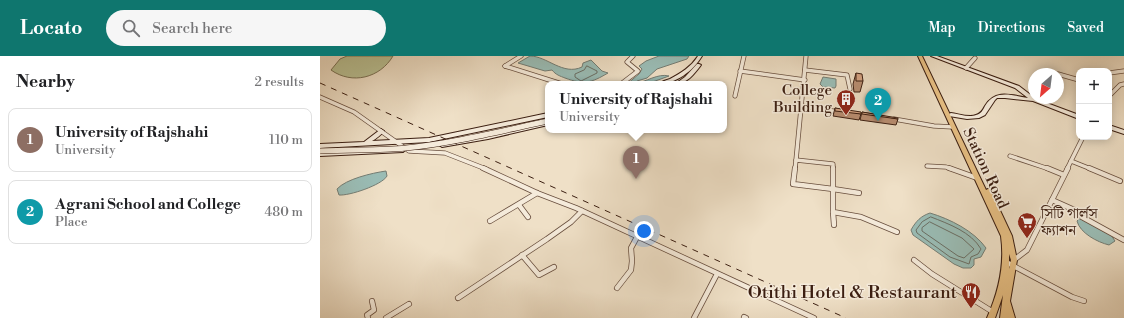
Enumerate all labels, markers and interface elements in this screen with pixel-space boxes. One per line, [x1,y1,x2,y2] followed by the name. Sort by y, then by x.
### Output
[106,10,386,46] search box
[20,16,82,40] text: Locato
[120,17,142,39] icon: search
[152,19,232,38] text: Search here
[928,19,956,37] text: Map
[978,19,1045,37] text: Directions
[1067,19,1104,37] text: Saved
[1028,68,1064,104] north arrow
[1076,68,1112,140] map controls
[1076,68,1112,104] button: +
[16,71,75,93] text: Nearby
[255,74,304,90] text: 2 results
[545,81,727,133] popup
[772,81,832,117] place label: College Building
[835,88,857,116] building icon: College Building
[865,88,891,121] pin: 2
[559,90,713,109] text: University of Rajshahi
[1076,104,1112,140] button: −
[559,109,620,125] text: University
[55,123,208,142] text: University of Rajshahi
[958,125,1013,212] street label: Station Road
[27,132,33,148] text: 1
[269,132,303,148] text: 110 m
[55,142,116,158] text: University
[623,146,649,179] pin: 1
[55,195,241,214] text: Agrani School and College
[26,204,34,220] text: 2
[265,204,303,220] text: 480 m
[1040,204,1098,240] place label: সিটি গার্লস ফ্যাশন
[1016,211,1038,239] supermarket icon: সিটি গার্লস ফ্যাশন
[55,214,87,230] text: Place
[634,221,654,241] your location
[748,281,958,304] place label: Otithi Hotel & Restaurant
[960,281,982,309] restaurant icon: Otithi Hotel & Restaurant

